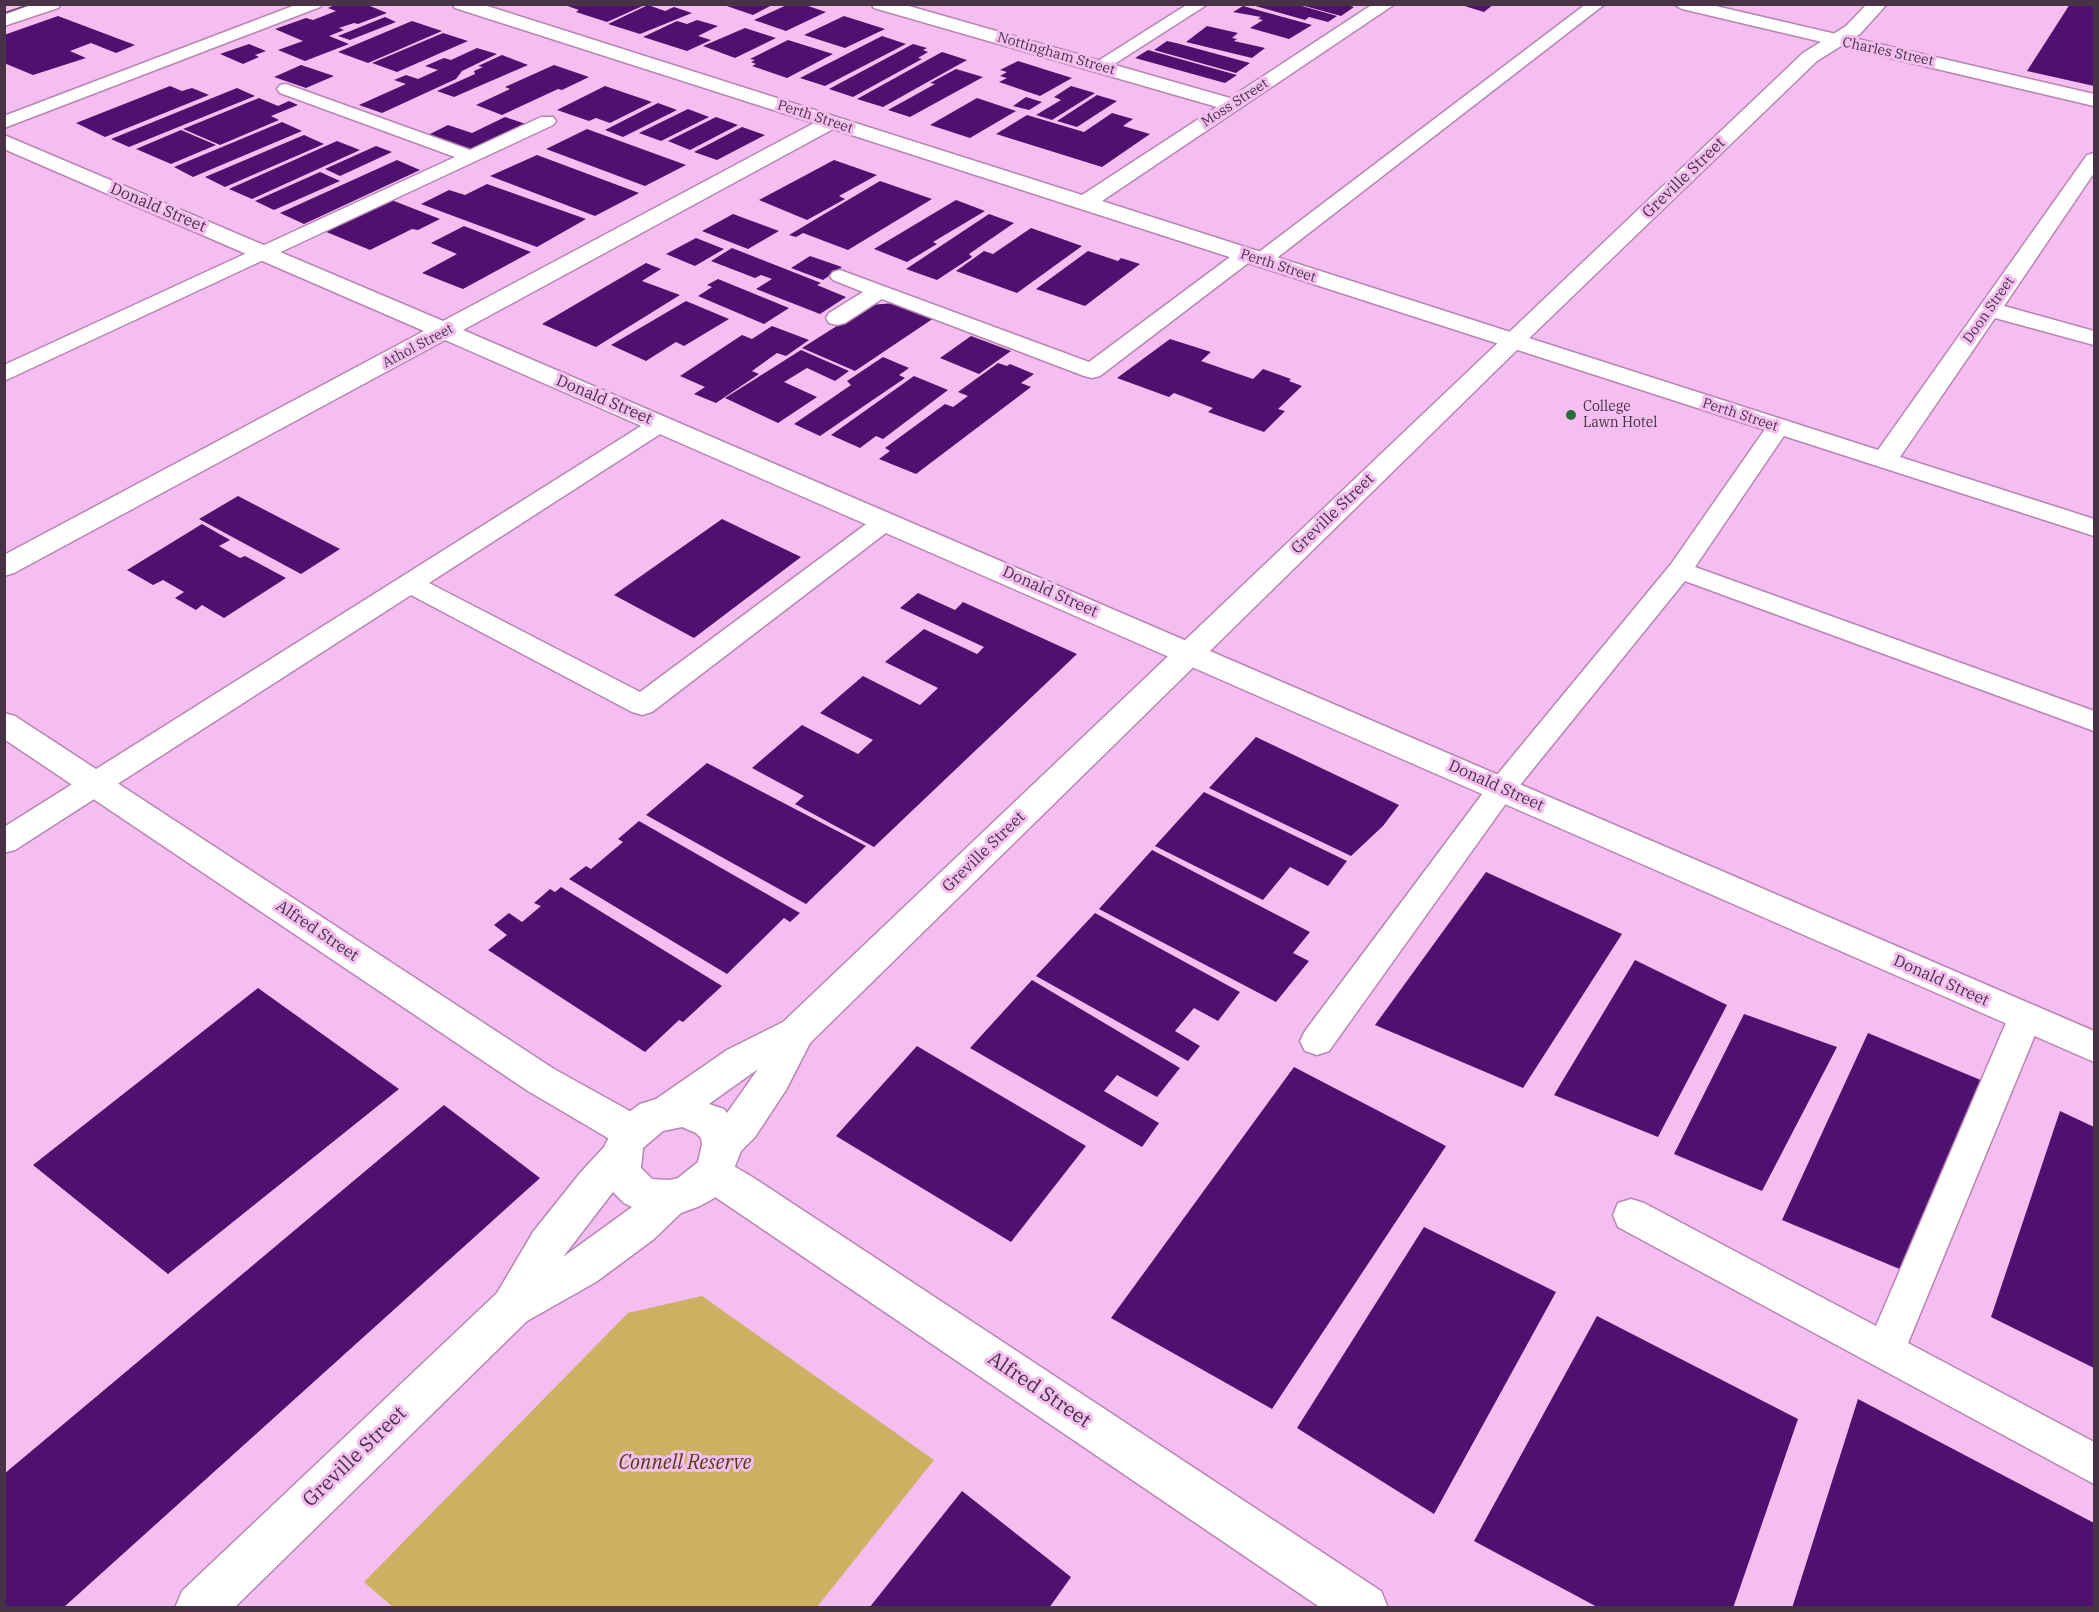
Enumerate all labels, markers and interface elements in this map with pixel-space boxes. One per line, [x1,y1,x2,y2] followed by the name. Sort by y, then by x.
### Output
[995,29,1117,79] street label: Nottingham Street
[1841,34,1935,70] street label: Charles Street
[1198,75,1272,131] street label: Moss Street
[775,97,855,137] street label: Perth Street
[1639,134,1729,222] street label: Greville Street
[107,179,209,237] street label: Donald Street
[1238,246,1318,286] street label: Perth Street
[1960,274,2018,346] street label: Doon Street
[380,320,456,372] street label: Athol Street
[553,371,655,429] street label: Donald Street
[1700,395,1780,435] street label: Perth Street
[1583,399,1657,431] place label: College Lawn Hotel
[1564,408,1578,422] marker: College Lawn Hotel
[1288,470,1378,558] street label: Greville Street
[999,562,1101,622] street label: Donald Street
[1445,756,1547,816] street label: Donald Street
[939,808,1029,896] street label: Greville Street
[272,896,362,966] street label: Alfred Street
[1890,951,1992,1011] street label: Donald Street
[983,1347,1095,1433] street label: Alfred Street
[298,1402,412,1512] street label: Greville Street
[618,1451,752,1475] park label: Connell Reserve

